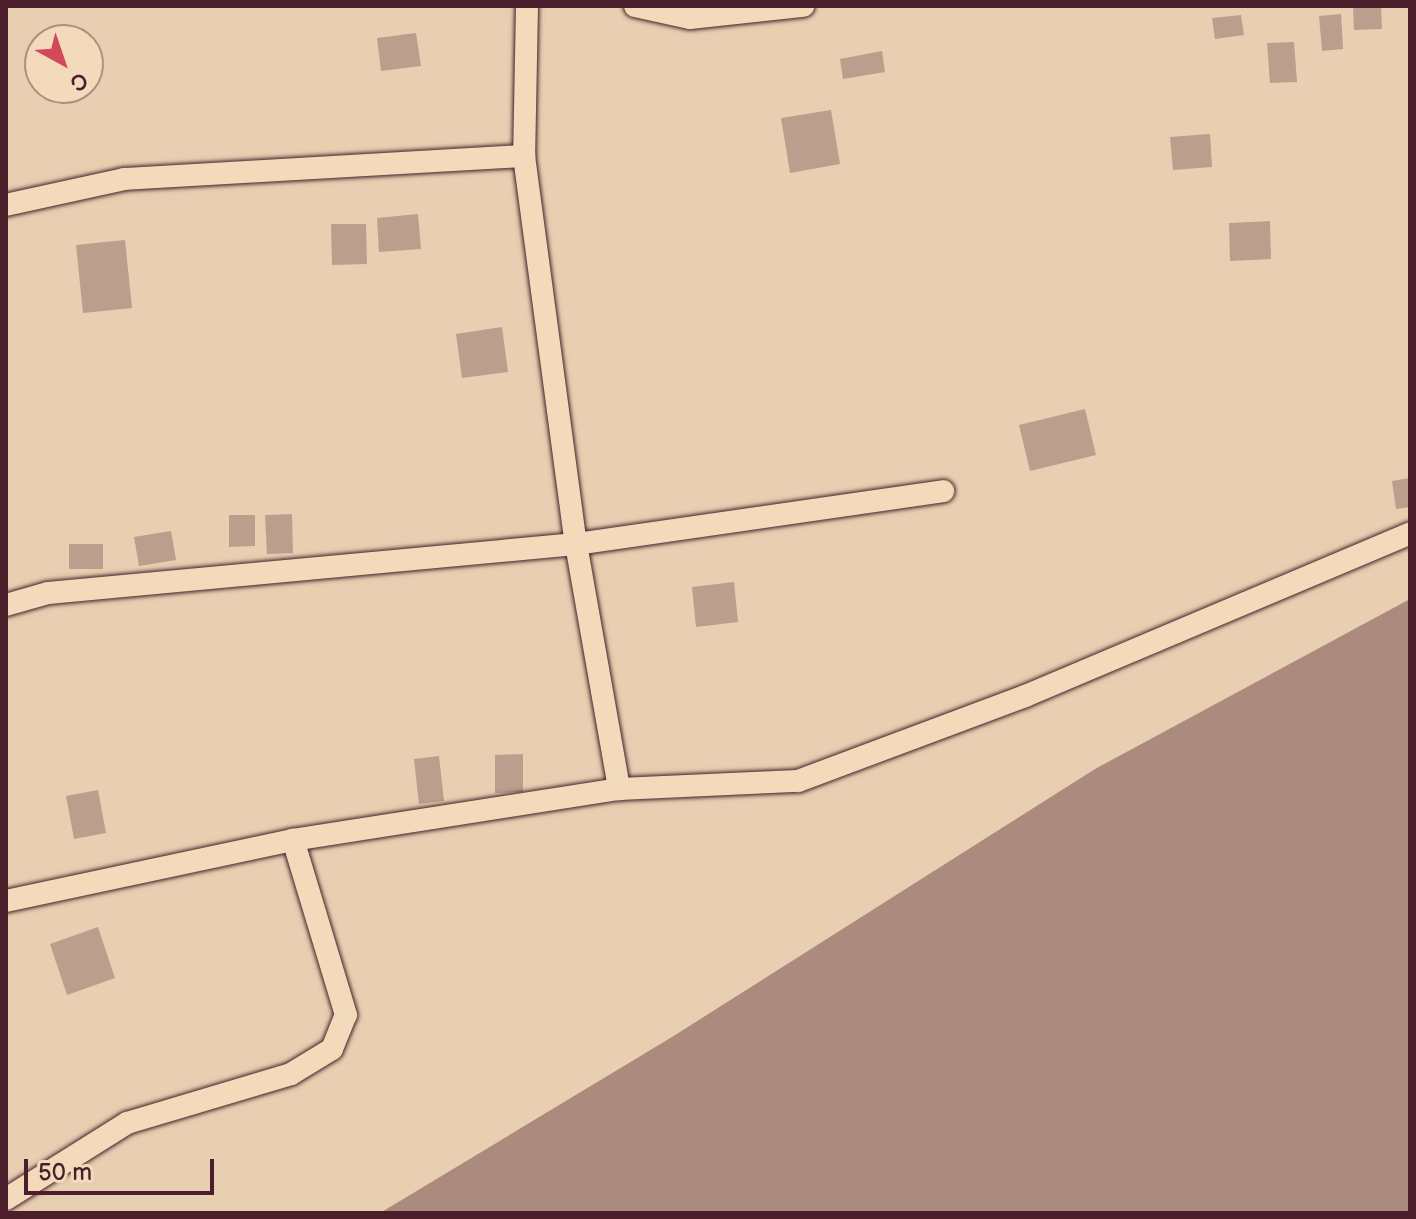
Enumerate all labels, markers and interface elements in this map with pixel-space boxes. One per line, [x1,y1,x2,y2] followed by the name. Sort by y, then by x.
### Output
[24,24,104,104] north arrow
[64,66,93,96] text: С
[28,1143,218,1193] scale bar
[38,1158,92,1187] text: 50 m

